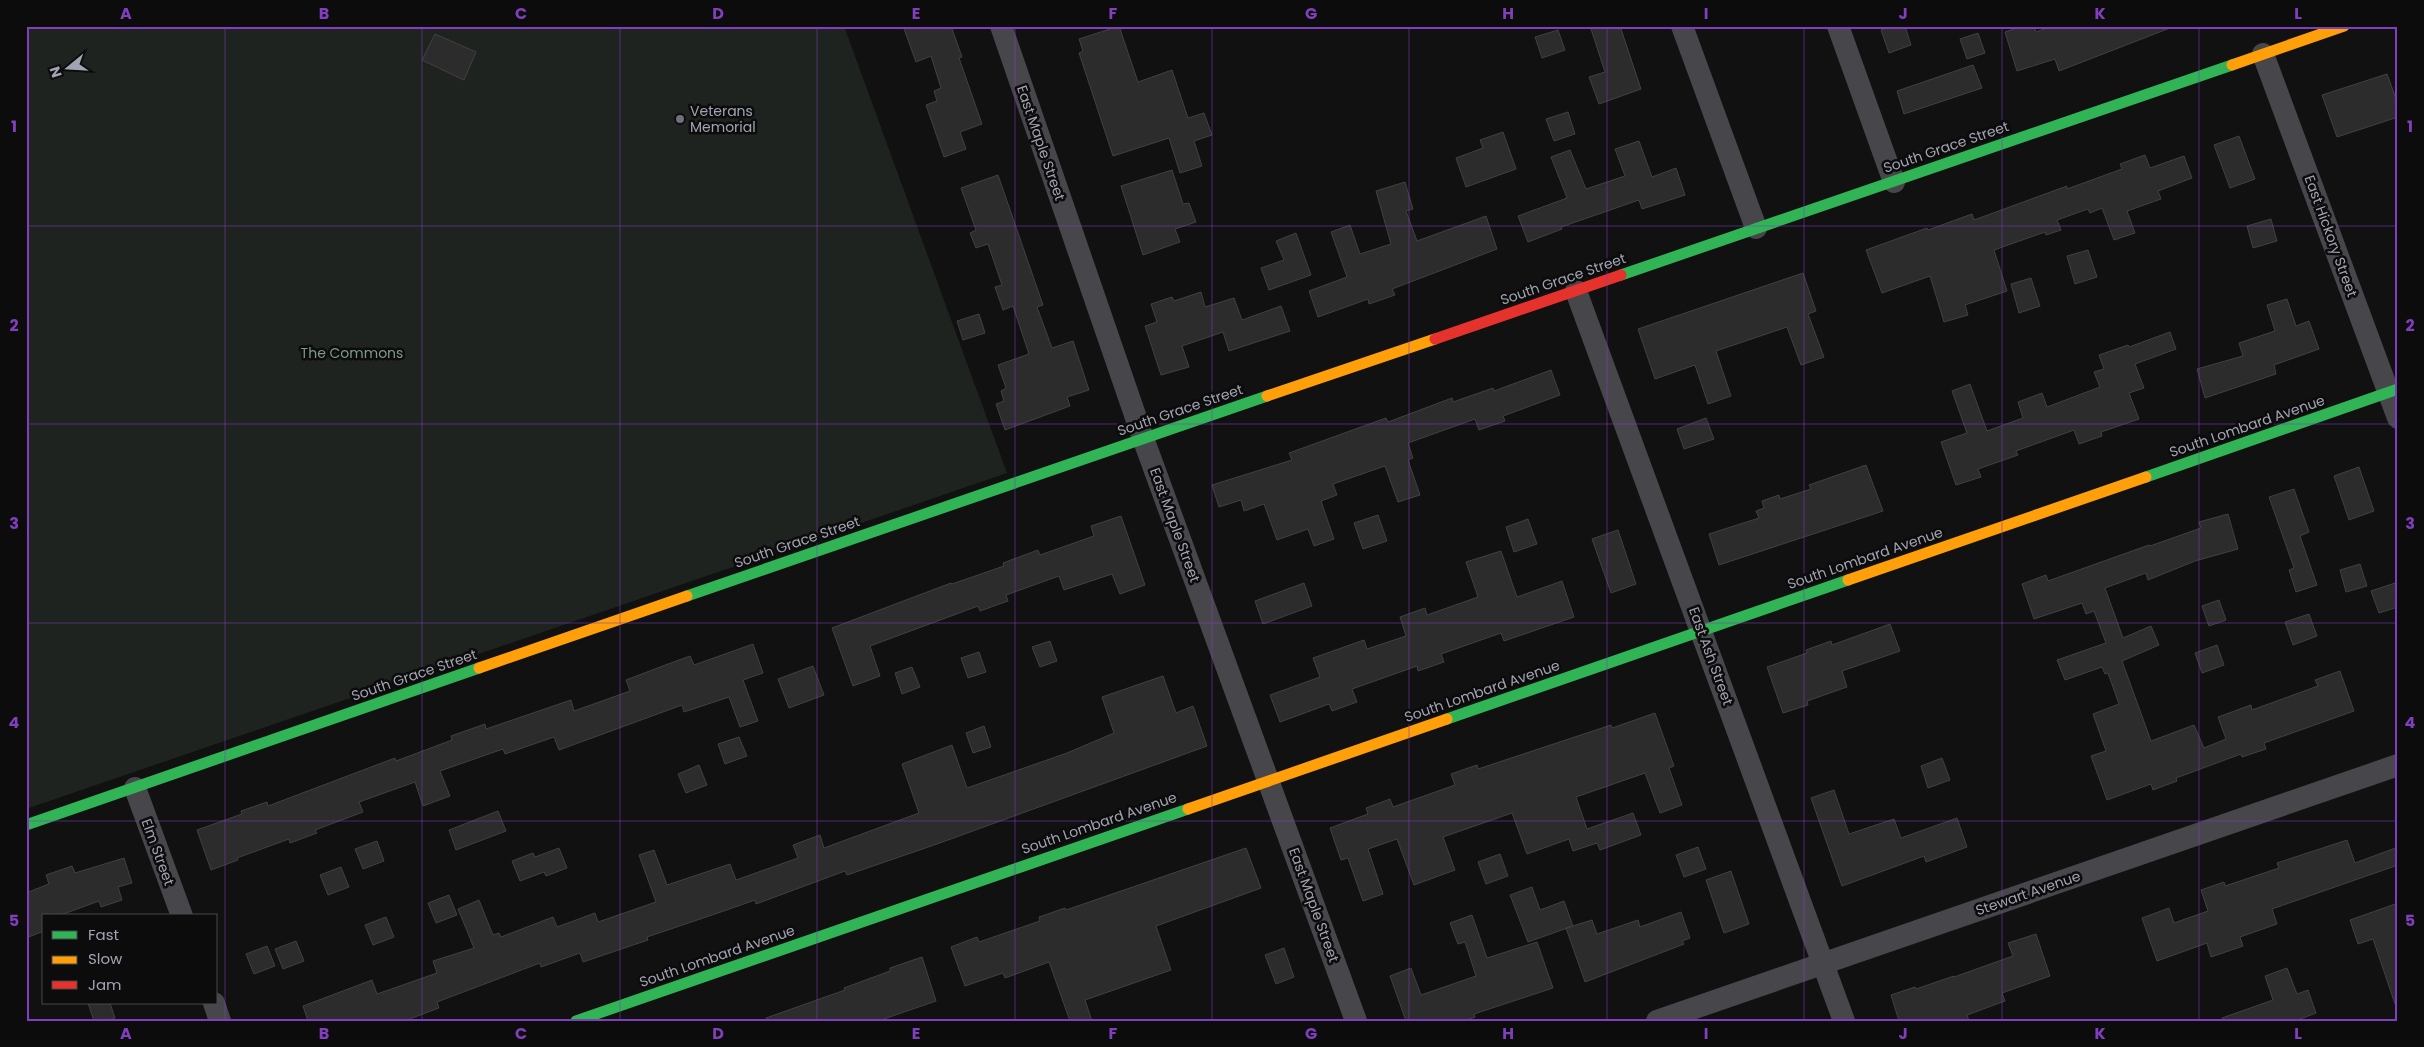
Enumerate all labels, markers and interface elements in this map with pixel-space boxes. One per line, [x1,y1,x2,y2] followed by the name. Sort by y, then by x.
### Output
[120,2,132,25] text: A
[319,2,329,25] text: B
[515,2,527,25] text: C
[712,2,724,25] text: D
[912,2,920,25] text: E
[1109,2,1118,25] text: F
[1305,2,1317,25] text: G
[1502,2,1514,25] text: H
[1704,2,1708,25] text: I
[1898,2,1908,25] text: J
[2094,2,2106,25] text: K
[2294,2,2302,25] text: L
[42,42,92,92] north arrow
[44,64,67,80] text: N
[1012,83,1070,203] street label: East Maple Street
[690,101,756,137] place label: Veterans Memorial
[674,113,686,125] marker: Veterans Memorial
[11,115,17,138] text: 1
[2407,115,2413,138] text: 1
[1881,116,2011,178] street label: South Grace Street
[2300,172,2362,300] street label: East Hickory Street
[1498,248,1628,310] street label: South Grace Street
[9,314,19,337] text: 2
[2405,314,2415,337] text: 2
[301,343,403,363] park label: The Commons
[1115,379,1245,441] street label: South Grace Street
[2167,390,2328,462] street label: South Lombard Avenue
[1145,465,1205,585] street label: East Maple Street
[732,511,862,573] street label: South Grace Street
[9,512,19,535] text: 3
[2405,512,2415,535] text: 3
[1785,522,1946,594] street label: South Lombard Avenue
[1684,604,1738,708] street label: East Ash Street
[349,644,479,706] street label: South Grace Street
[1402,655,1563,727] street label: South Lombard Avenue
[9,711,20,734] text: 4
[2405,711,2416,734] text: 4
[1019,787,1180,859] street label: South Lombard Avenue
[137,816,179,888] street label: Elm Street
[1284,845,1344,965] street label: East Maple Street
[1973,866,2083,920] street label: Stewart Avenue
[9,909,19,932] text: 5
[2405,909,2415,932] text: 5
[42,914,218,1004] legend
[637,920,798,992] street label: South Lombard Avenue
[88,924,119,945] text: Fast
[88,948,123,969] text: Slow
[88,974,122,995] text: Jam
[120,1022,132,1045] text: A
[319,1022,329,1045] text: B
[515,1022,527,1045] text: C
[712,1022,724,1045] text: D
[912,1022,920,1045] text: E
[1109,1022,1118,1045] text: F
[1305,1022,1317,1045] text: G
[1502,1022,1514,1045] text: H
[1704,1022,1708,1045] text: I
[1898,1022,1908,1045] text: J
[2094,1022,2106,1045] text: K
[2294,1022,2302,1045] text: L

